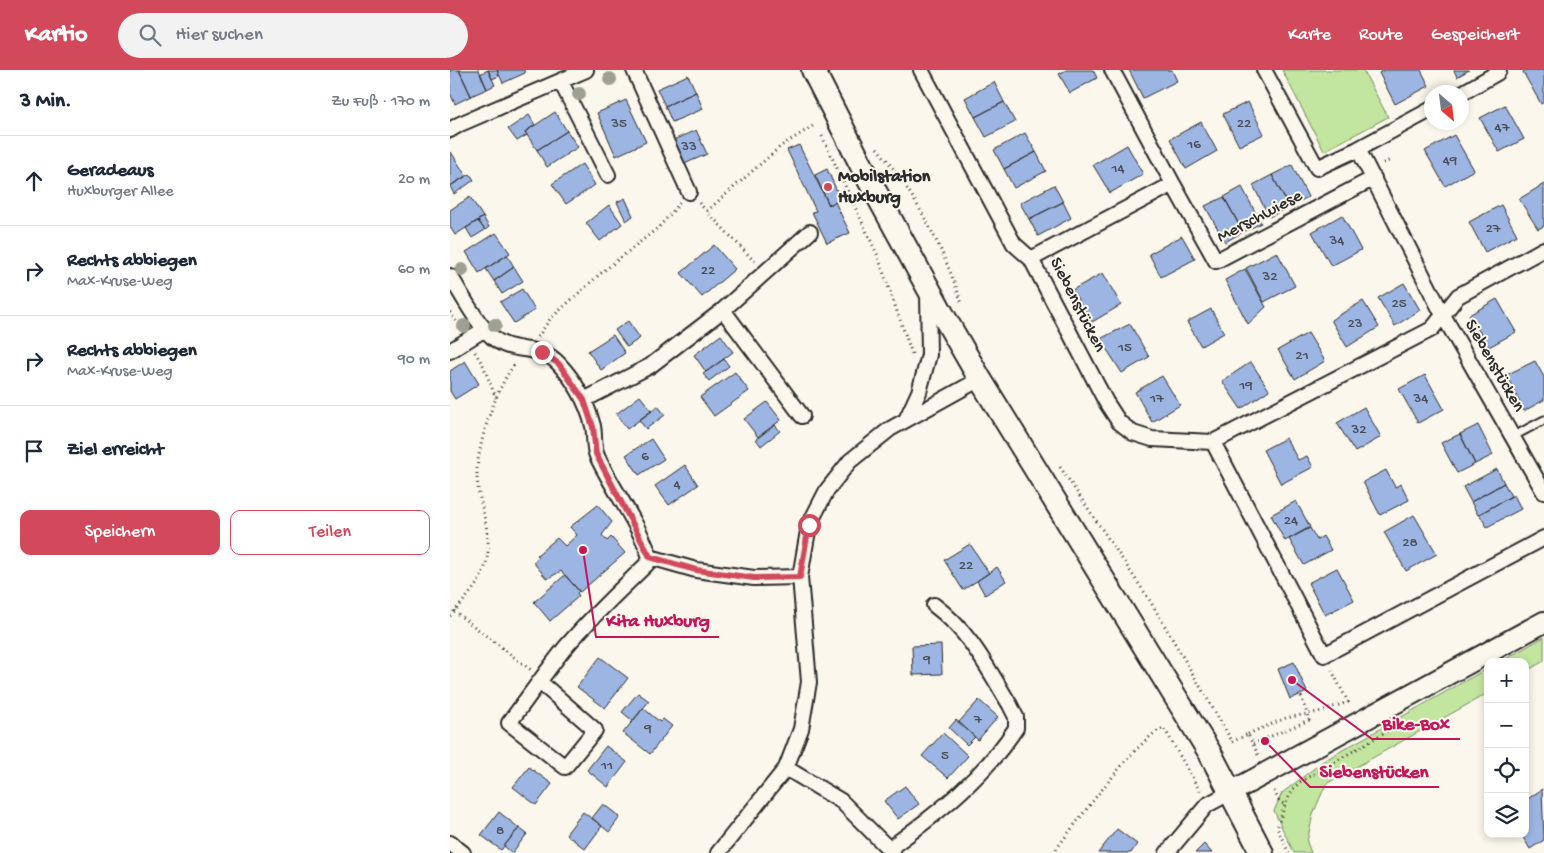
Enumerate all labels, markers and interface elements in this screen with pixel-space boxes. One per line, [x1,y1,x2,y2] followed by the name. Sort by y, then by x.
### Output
[118,13,468,58] search box
[25,21,88,50] text: Kartio
[136,21,164,49] icon: search
[176,24,263,47] text: Hier suchen
[1288,25,1331,46] text: Karte
[1359,25,1403,46] text: Route
[1431,25,1519,46] text: Gespeichert
[1424,85,1469,130] north arrow
[20,90,72,115] text: 3 Min.
[331,93,430,112] text: Zu Fuß · 170 m
[610,115,627,133] house number: 35
[1237,115,1251,133] house number: 22
[1495,119,1511,137] house number: 47
[1186,136,1201,154] house number: 16
[680,138,697,156] house number: 33
[1443,152,1458,170] house number: 49
[67,160,153,183] text: Geradeaus
[1110,160,1125,178] house number: 14
[20,167,48,195] icon: ahead
[838,167,931,209] place label: Mobilstation Huxburg
[398,171,430,190] text: 20 m
[822,181,834,193] marker: Mobilstation Huxburg
[67,183,173,202] text: Huxburger Allee
[1214,185,1307,248] street label: Merschwiese
[1485,220,1502,238] house number: 27
[1329,232,1344,250] house number: 34
[67,250,197,273] text: Rechts abbiegen
[1044,254,1110,356] street label: Siebenstücken
[20,257,48,285] icon: right
[398,261,430,280] text: 60 m
[701,262,715,280] house number: 22
[1261,268,1278,286] house number: 32
[67,273,173,292] text: Max-Kruse-Weg
[1391,295,1407,313] house number: 25
[1347,315,1363,333] house number: 23
[1459,316,1529,416] street label: Siebenstücken
[1117,339,1132,357] house number: 15
[67,340,197,363] text: Rechts abbiegen
[531,341,554,364] route end
[20,347,48,375] icon: right
[1295,347,1309,365] house number: 21
[398,351,430,370] text: 90 m
[67,363,173,382] text: Max-Kruse-Weg
[1238,377,1253,395] house number: 19
[1149,390,1165,408] house number: 17
[1413,390,1428,408] house number: 34
[1350,421,1367,439] house number: 32
[20,437,48,465] icon: arrive
[67,439,164,462] text: Ziel erreicht
[641,448,649,466] house number: 6
[673,476,681,494] house number: 4
[20,510,220,555] button: Speichern
[230,510,430,555] button: Teilen
[1284,512,1298,530] house number: 24
[798,514,821,537] route start
[1402,534,1418,552] house number: 28
[959,557,973,575] house number: 22
[596,603,719,637] callout: Kita Huxburg
[605,611,710,634] text: Kita Huxburg
[922,651,931,669] house number: 9
[1484,658,1529,838] map controls
[1484,658,1529,703] button: +
[1484,703,1529,748] button: −
[1372,705,1460,739] callout: Bike-Box
[973,711,983,729] house number: 7
[1381,714,1451,737] text: Bike-Box
[643,720,652,738] house number: 9
[941,747,949,765] house number: 5
[1484,748,1529,793] button: locate
[1310,753,1439,787] callout: Siebenstücken
[600,757,613,775] house number: 11
[1319,762,1429,785] text: Siebenstücken
[1484,793,1529,838] button: layers
[496,822,504,840] house number: 8

